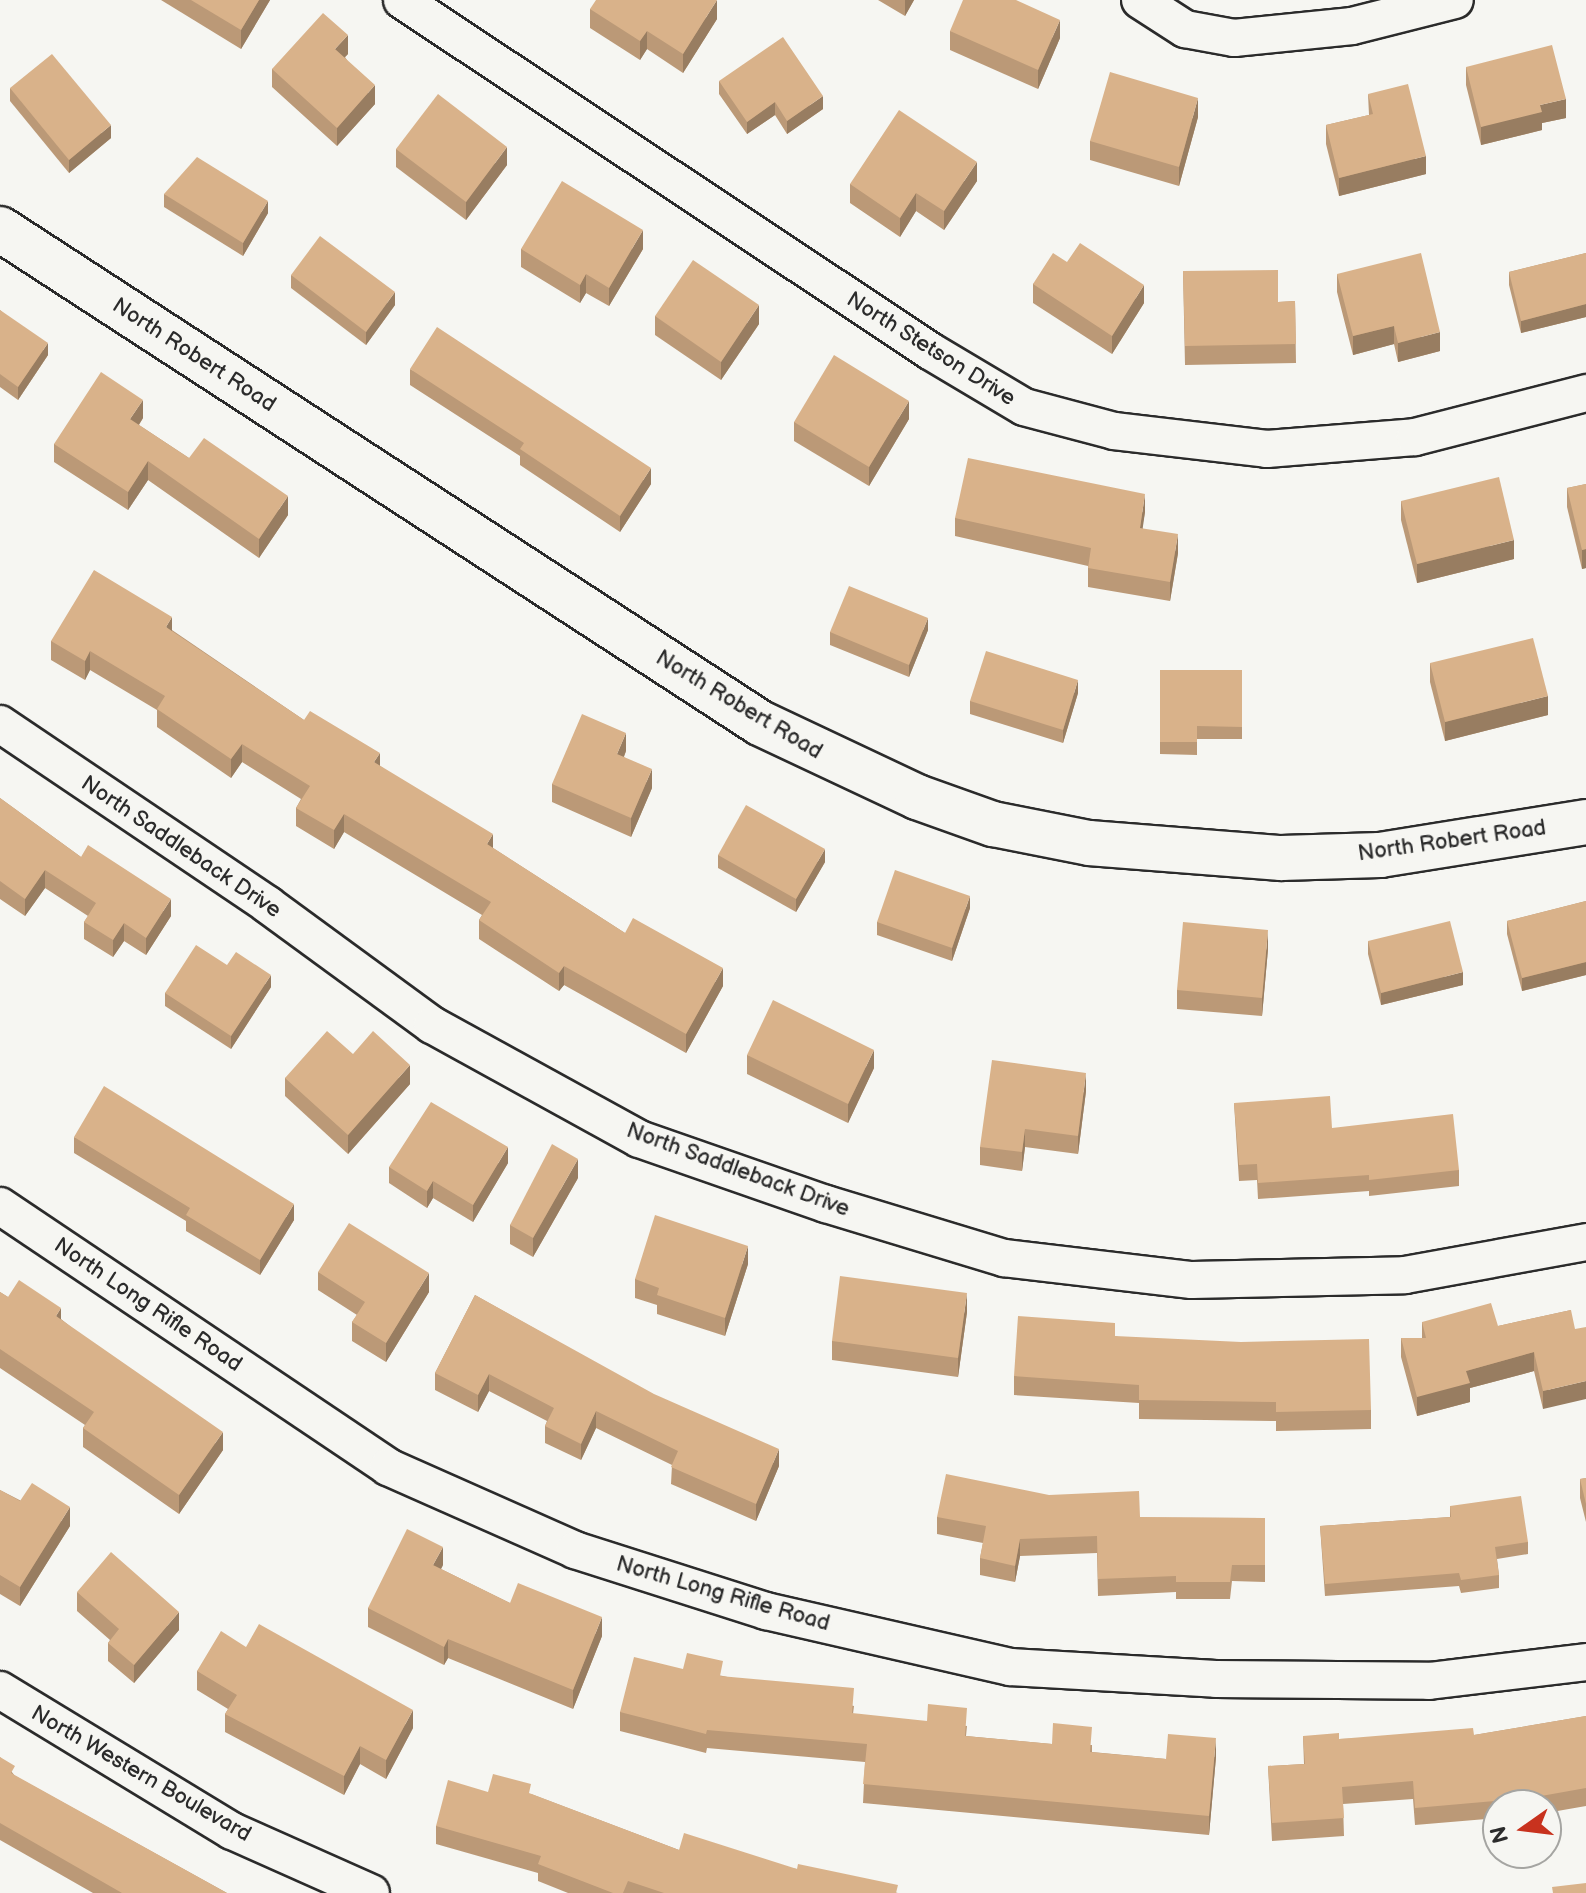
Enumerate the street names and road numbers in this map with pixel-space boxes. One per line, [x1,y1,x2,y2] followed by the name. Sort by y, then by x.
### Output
[842,286,1020,412] street label: North Stetson Drive
[107,292,281,418] street label: North Robert Road
[651,645,827,765] street label: North Robert Road
[76,770,286,924] street label: North Saddleback Drive
[1356,815,1548,867] street label: North Robert Road
[623,1117,853,1223] street label: North Saddleback Drive
[49,1232,247,1378] street label: North Long Rifle Road
[613,1551,833,1637] street label: North Long Rifle Road
[26,1700,256,1848] street label: North Western Boulevard

